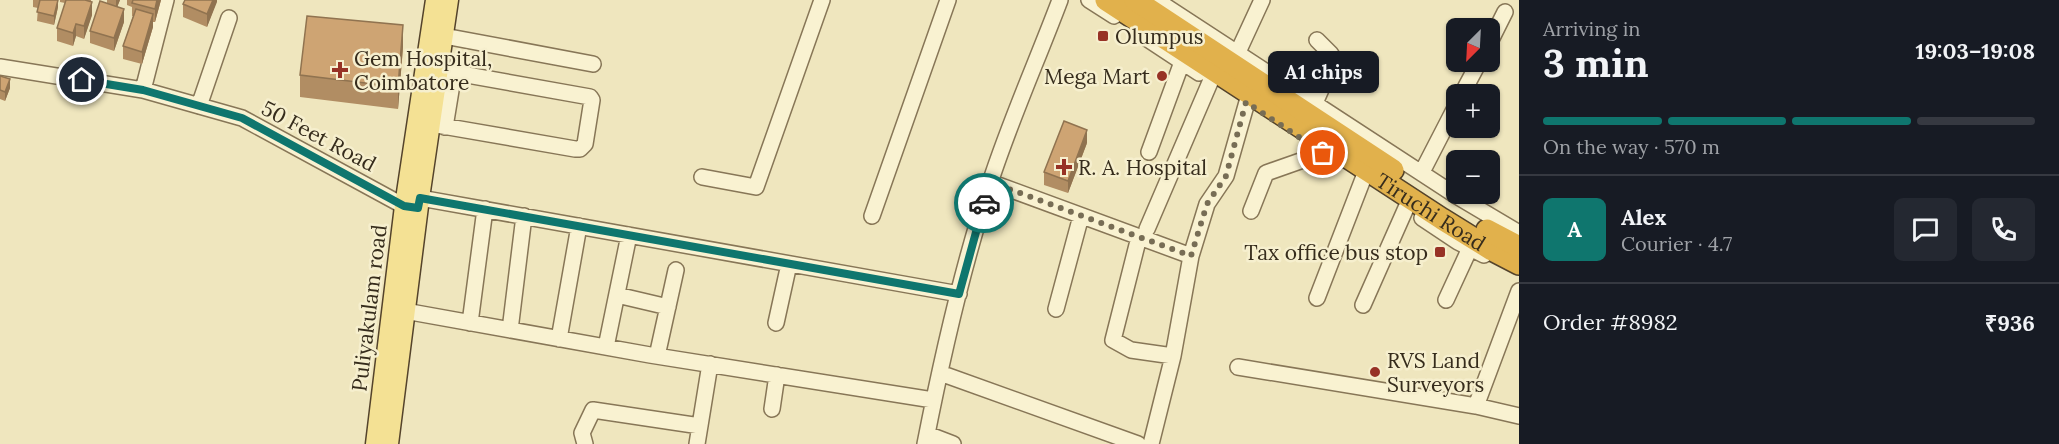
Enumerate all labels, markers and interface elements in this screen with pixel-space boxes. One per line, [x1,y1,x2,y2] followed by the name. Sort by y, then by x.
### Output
[1543,16,1640,41] text: Arriving in
[1446,18,1500,72] north arrow
[1446,18,1500,204] map controls
[1115,23,1204,50] place label: Olumpus
[1096,29,1110,43] marker: Olumpus
[1916,37,2035,65] text: 19:03–19:08
[1543,38,1649,88] text: 3 min
[354,45,492,96] place label: Gem Hospital, Coimbatore
[1268,51,1378,93] callout: A1 chips
[56,54,107,105] pin
[1285,59,1362,84] text: A1 chips
[331,61,349,79] marker: Gem Hospital, Coimbatore
[65,63,98,96] icon: home
[1044,63,1151,90] place label: Mega Mart
[1155,69,1169,83] marker: Mega Mart
[1446,84,1500,138] button: +
[257,94,381,178] street label: 50 Feet Road
[1297,127,1348,178] pin
[1543,134,1720,159] text: On the way · 570 m
[1306,136,1339,169] icon: bag
[1446,150,1500,204] button: −
[1078,154,1207,181] place label: R. A. Hospital
[1055,158,1073,176] marker: R. A. Hospital
[1371,166,1491,257] street label: Tiruchi Road
[954,173,1014,233] courier
[968,187,1001,220] icon: car
[1894,198,1957,261] button: chat
[1972,198,2035,261] button: phone
[1621,203,1666,231] text: Alex
[1567,215,1582,243] text: A
[345,223,393,393] street label: Puliyakulam road
[1621,231,1732,256] text: Courier · 4.7
[1244,239,1428,266] place label: Tax office bus stop
[1433,245,1447,259] marker: Tax office bus stop
[1543,308,1678,336] text: Order #8982
[1985,309,2035,337] text: ₹936
[1387,347,1484,398] place label: RVS Land Surveyors
[1368,365,1382,379] marker: RVS Land Surveyors

